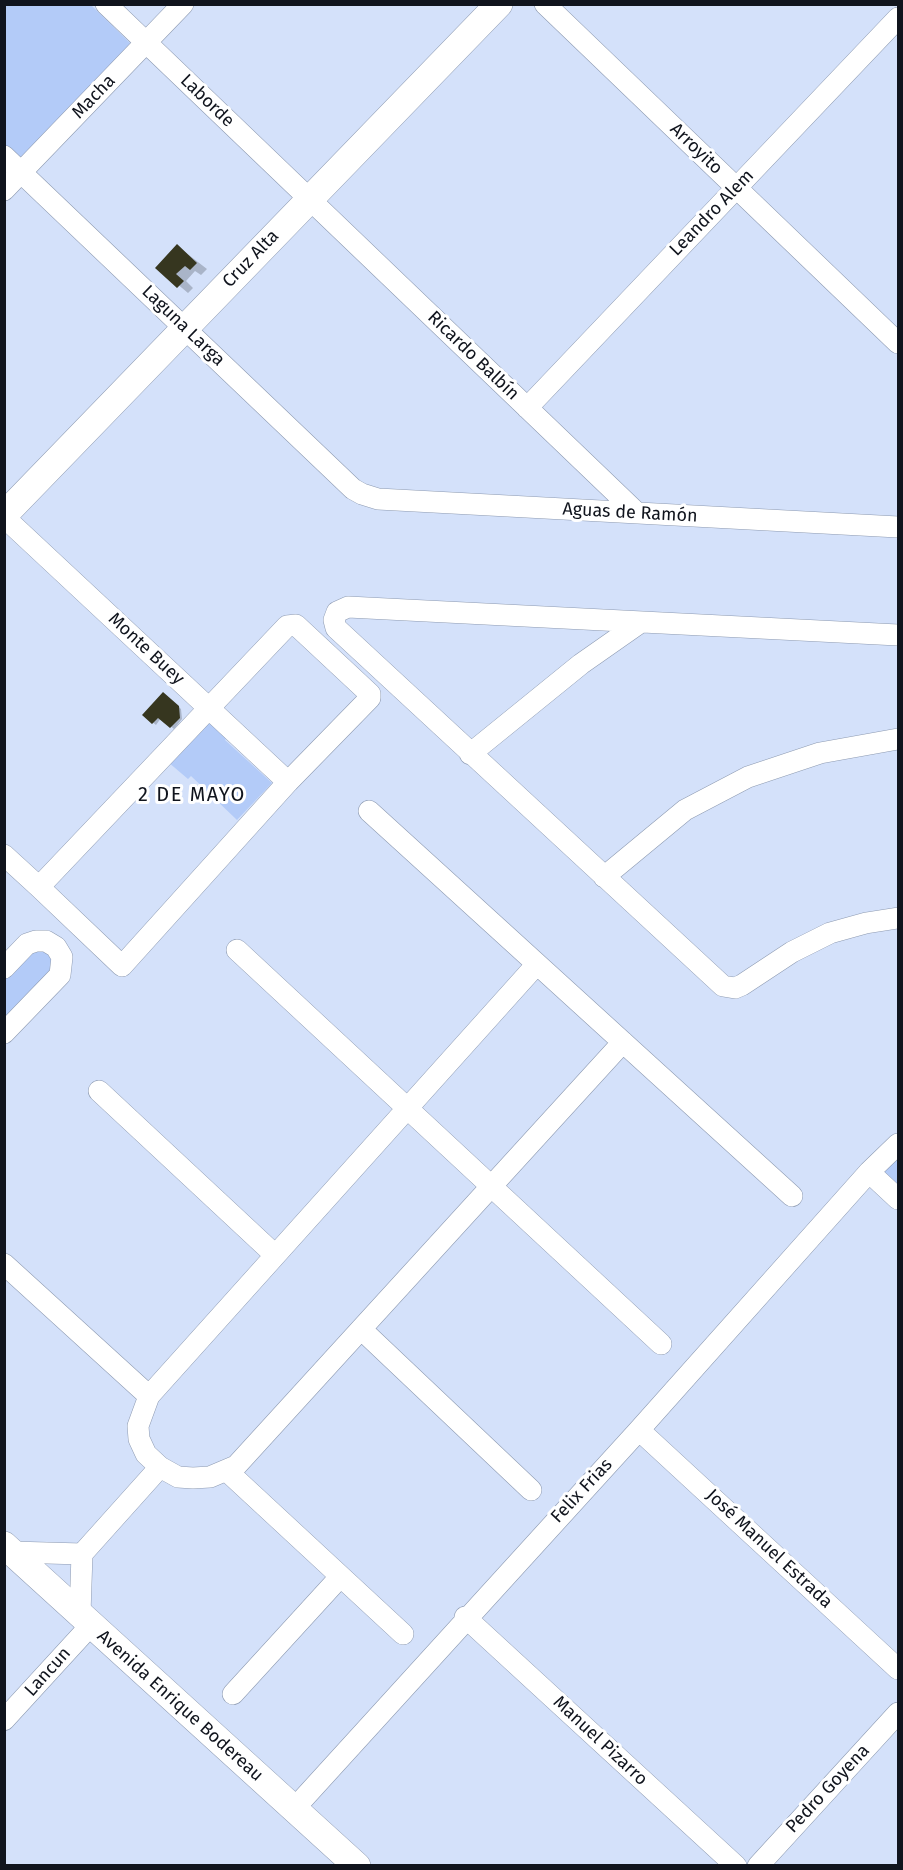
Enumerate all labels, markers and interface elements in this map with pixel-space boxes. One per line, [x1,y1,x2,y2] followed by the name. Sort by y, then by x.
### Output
[175,70,239,132] street label: Laborde
[68,71,120,123] street label: Macha
[665,119,727,179] street label: Arroyito
[665,165,759,261] street label: Leandro Alem
[218,226,284,292] street label: Cruz Alta
[137,281,229,371] street label: Laguna Larga
[423,307,523,405] street label: Ricardo Balbín
[562,499,698,527] street label: Aguas de Ramón
[104,608,188,690] street label: Monte Buey
[138,783,246,807] district label: 2 DE MAYO
[547,1454,617,1528] street label: Felix Frias
[701,1485,837,1613] street label: José Manuel Estrada
[93,1626,267,1786] street label: Avenida Enrique Bodereau
[20,1643,76,1701] street label: Lancun
[548,1692,652,1790] street label: Manuel Pizarro
[782,1740,874,1838] street label: Pedro Goyena

